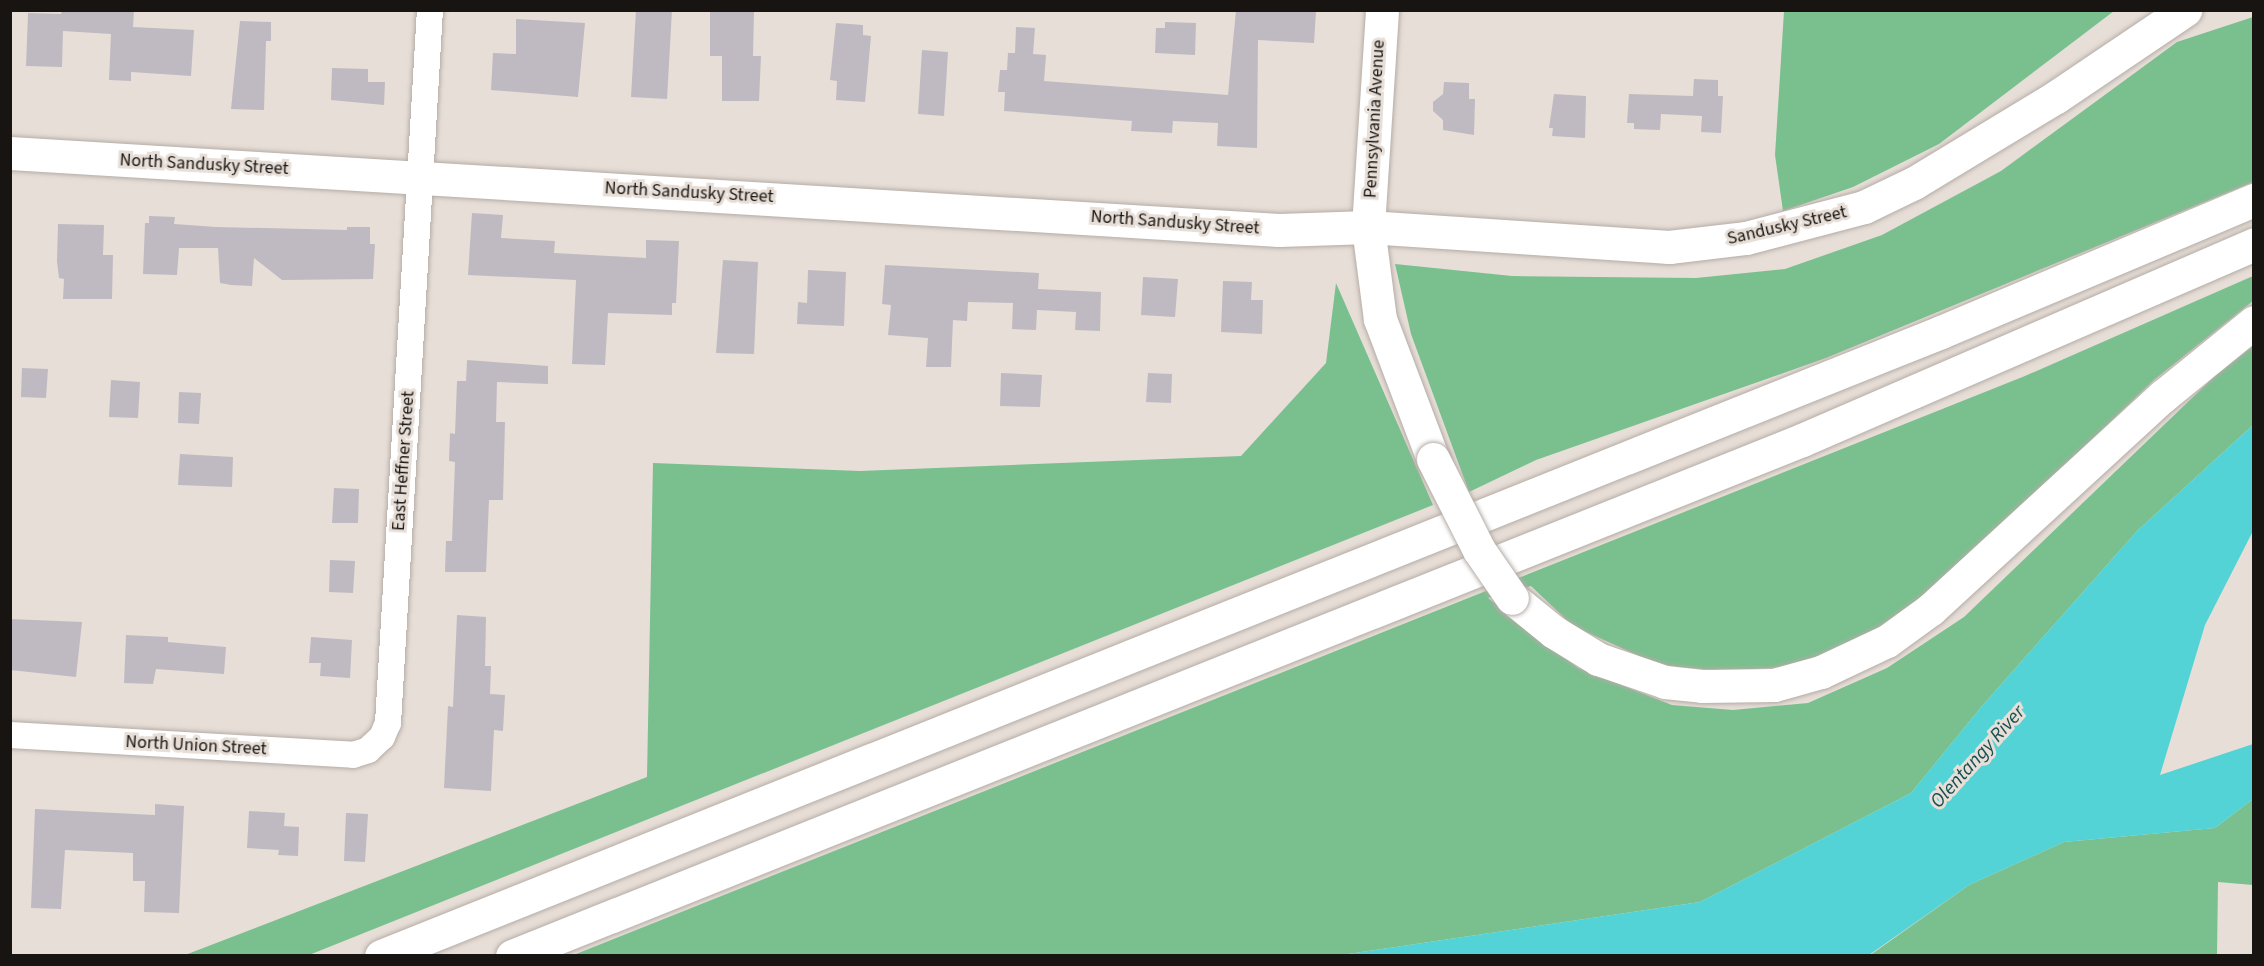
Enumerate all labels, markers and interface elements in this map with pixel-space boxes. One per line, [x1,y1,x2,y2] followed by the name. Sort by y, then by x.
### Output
[1360,39,1390,199] street label: Pennsylvania Avenue
[119,150,289,180] street label: North Sandusky Street
[604,178,774,208] street label: North Sandusky Street
[1725,202,1849,250] street label: Sandusky Street
[1090,206,1260,240] street label: North Sandusky Street
[388,390,420,532] street label: East Heffner Street
[1926,701,2030,813] water label: Olentangy River
[125,732,267,760] street label: North Union Street

